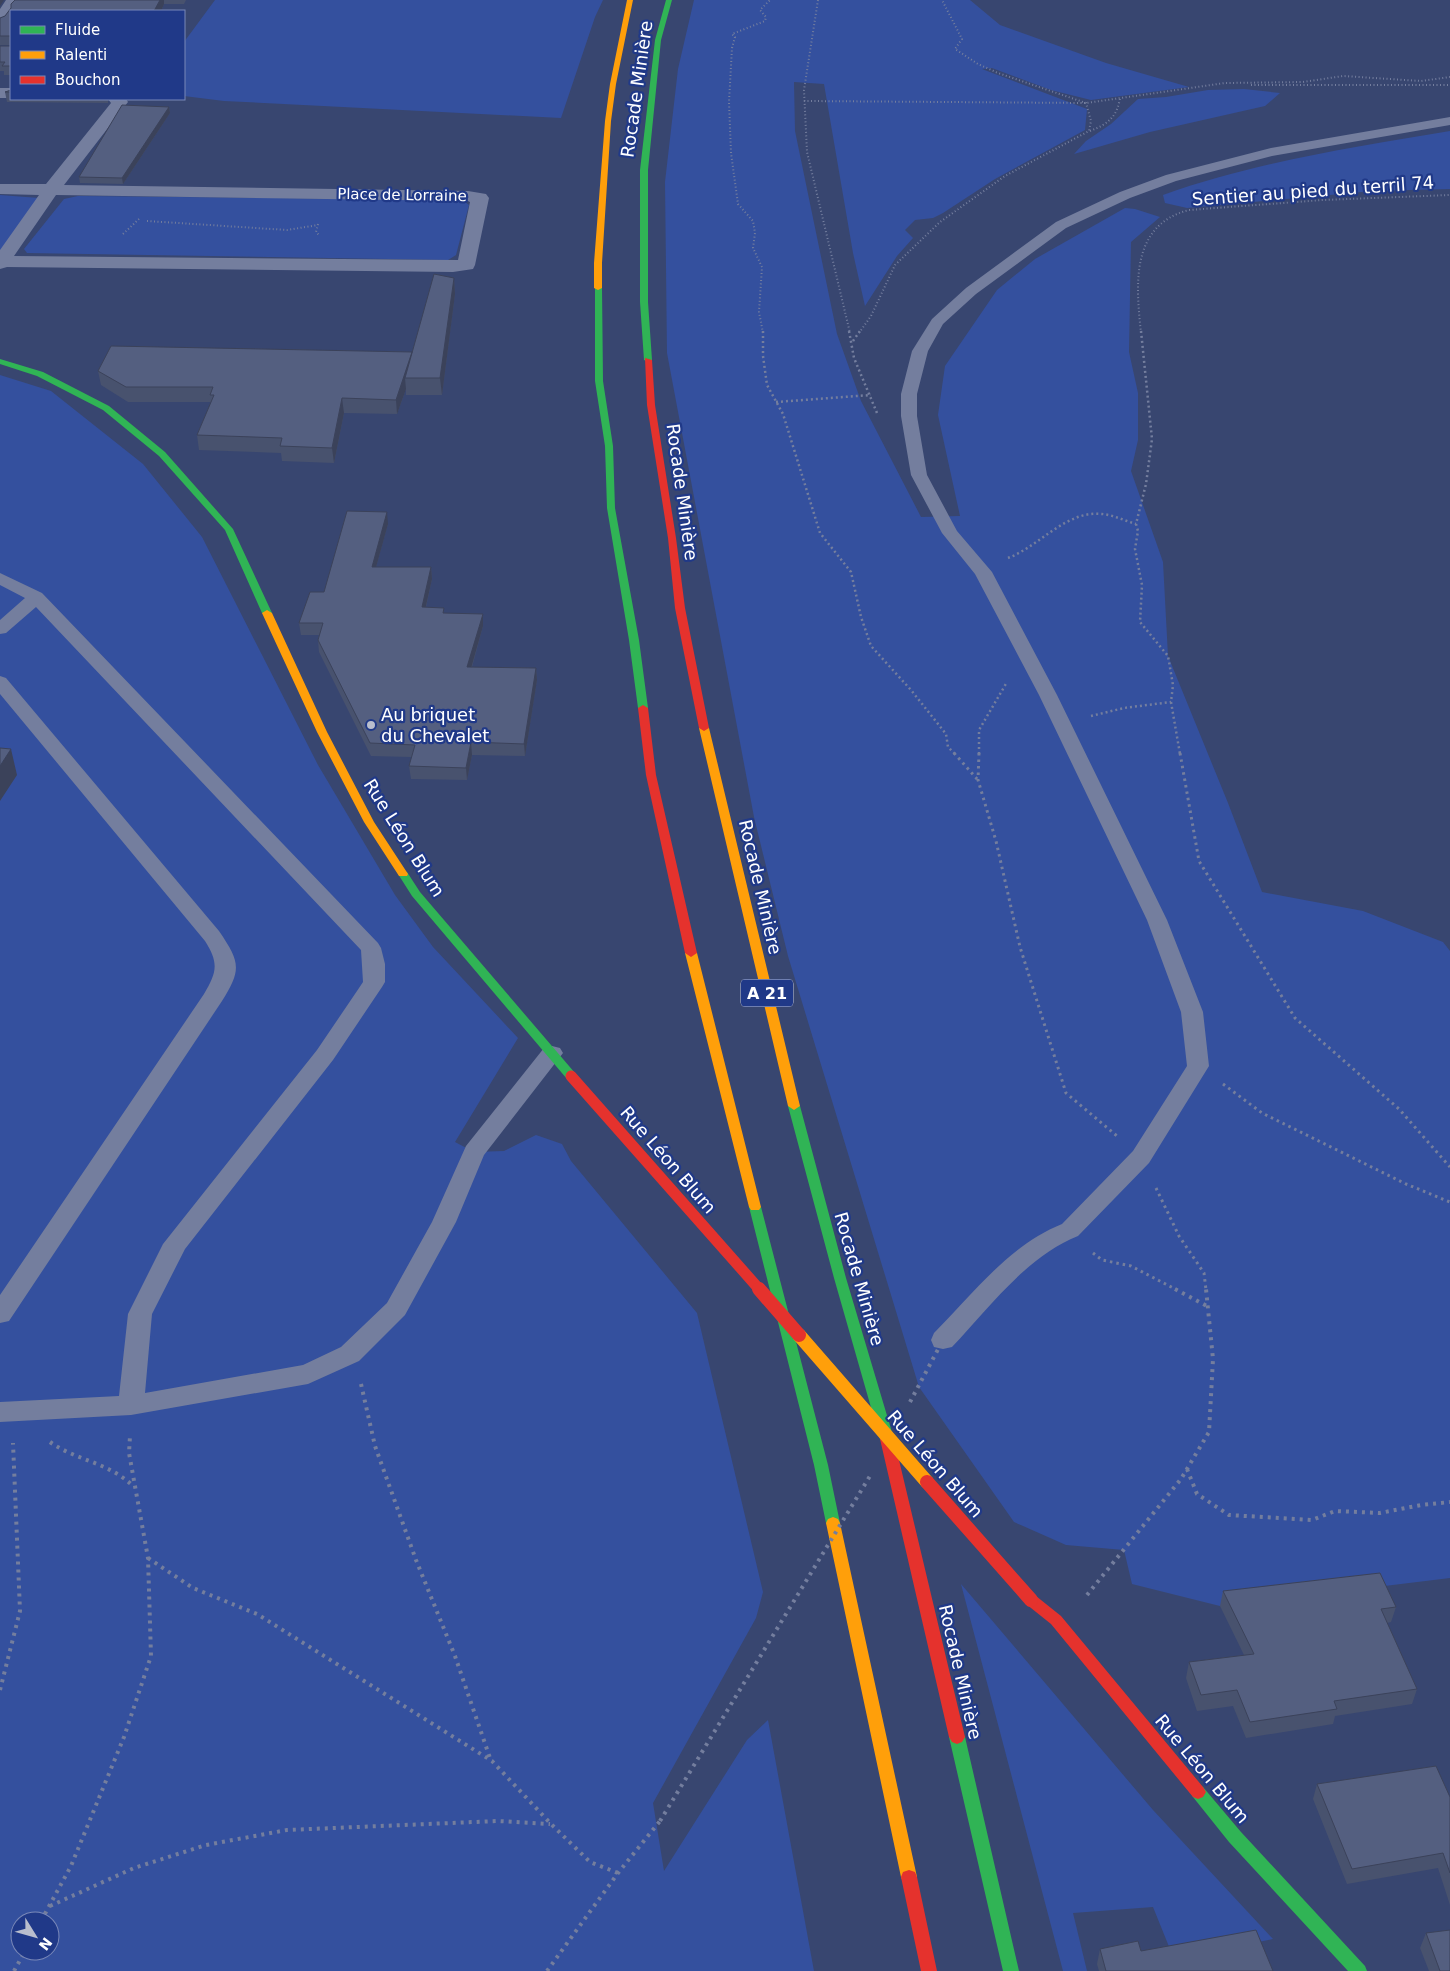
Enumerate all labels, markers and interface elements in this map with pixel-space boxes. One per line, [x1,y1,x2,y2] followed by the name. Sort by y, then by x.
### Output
[10,10,185,100] legend
[617,19,657,159] street label: Rocade Minière
[55,21,100,39] text: Fluide
[55,46,107,64] text: Ralenti
[55,71,120,89] text: Bouchon
[1191,172,1435,209] street label: Sentier au pied du terril 74
[337,185,467,205] street label: Place de Lorraine
[662,422,702,562] street label: Rocade Minière
[381,704,489,746] place label: Au briquet du Chevalet
[365,719,377,731] marker: Au briquet du Chevalet
[360,775,449,901] street label: Rue Léon Blum
[735,817,786,956] street label: Rocade Minière
[741,980,793,1006] road number: A 21
[616,1102,721,1218] street label: Rue Léon Blum
[830,1210,889,1348] street label: Rocade Minière
[883,1406,988,1522] street label: Rue Léon Blum
[935,1602,986,1741] street label: Rocade Minière
[1151,1710,1254,1827] street label: Rue Léon Blum
[10,1911,60,1961] north arrow
[35,1934,55,1953] text: N

